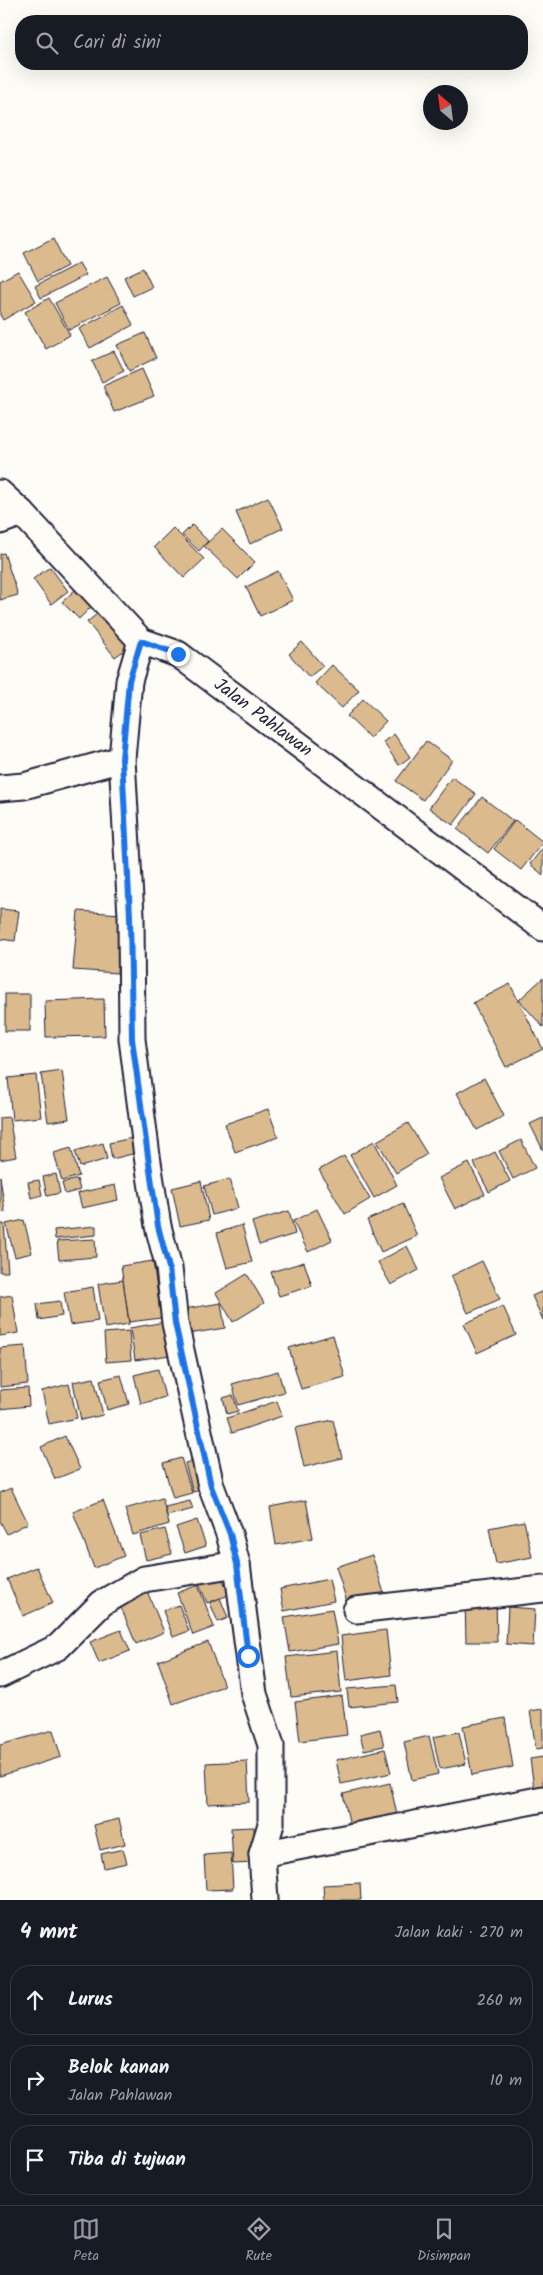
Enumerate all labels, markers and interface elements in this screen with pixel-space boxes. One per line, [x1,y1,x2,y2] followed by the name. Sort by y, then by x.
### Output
[15,15,528,70] search box
[73,28,161,58] text: Cari di sini
[33,29,61,57] icon: search
[423,85,468,130] north arrow
[167,643,190,666] route end
[207,671,319,765] street label: Jalan Pahlawan
[237,1645,260,1668] route start
[20,1916,78,1949] text: 4 mnt
[395,1920,523,1945] text: Jalan kaki · 270 m
[68,1985,113,2015] text: Lurus
[21,1986,49,2014] icon: ahead
[477,1988,522,2013] text: 260 m
[68,2053,169,2083] text: Belok kanan
[21,2066,49,2094] icon: right
[490,2068,522,2093] text: 10 m
[68,2083,172,2108] text: Jalan Pahlawan
[68,2145,186,2175] text: Tiba di tujuan
[21,2146,49,2174] icon: arrive
[72,2215,100,2267] tab: Peta
[245,2215,273,2267] tab: Rute
[417,2215,471,2267] tab: Disimpan

